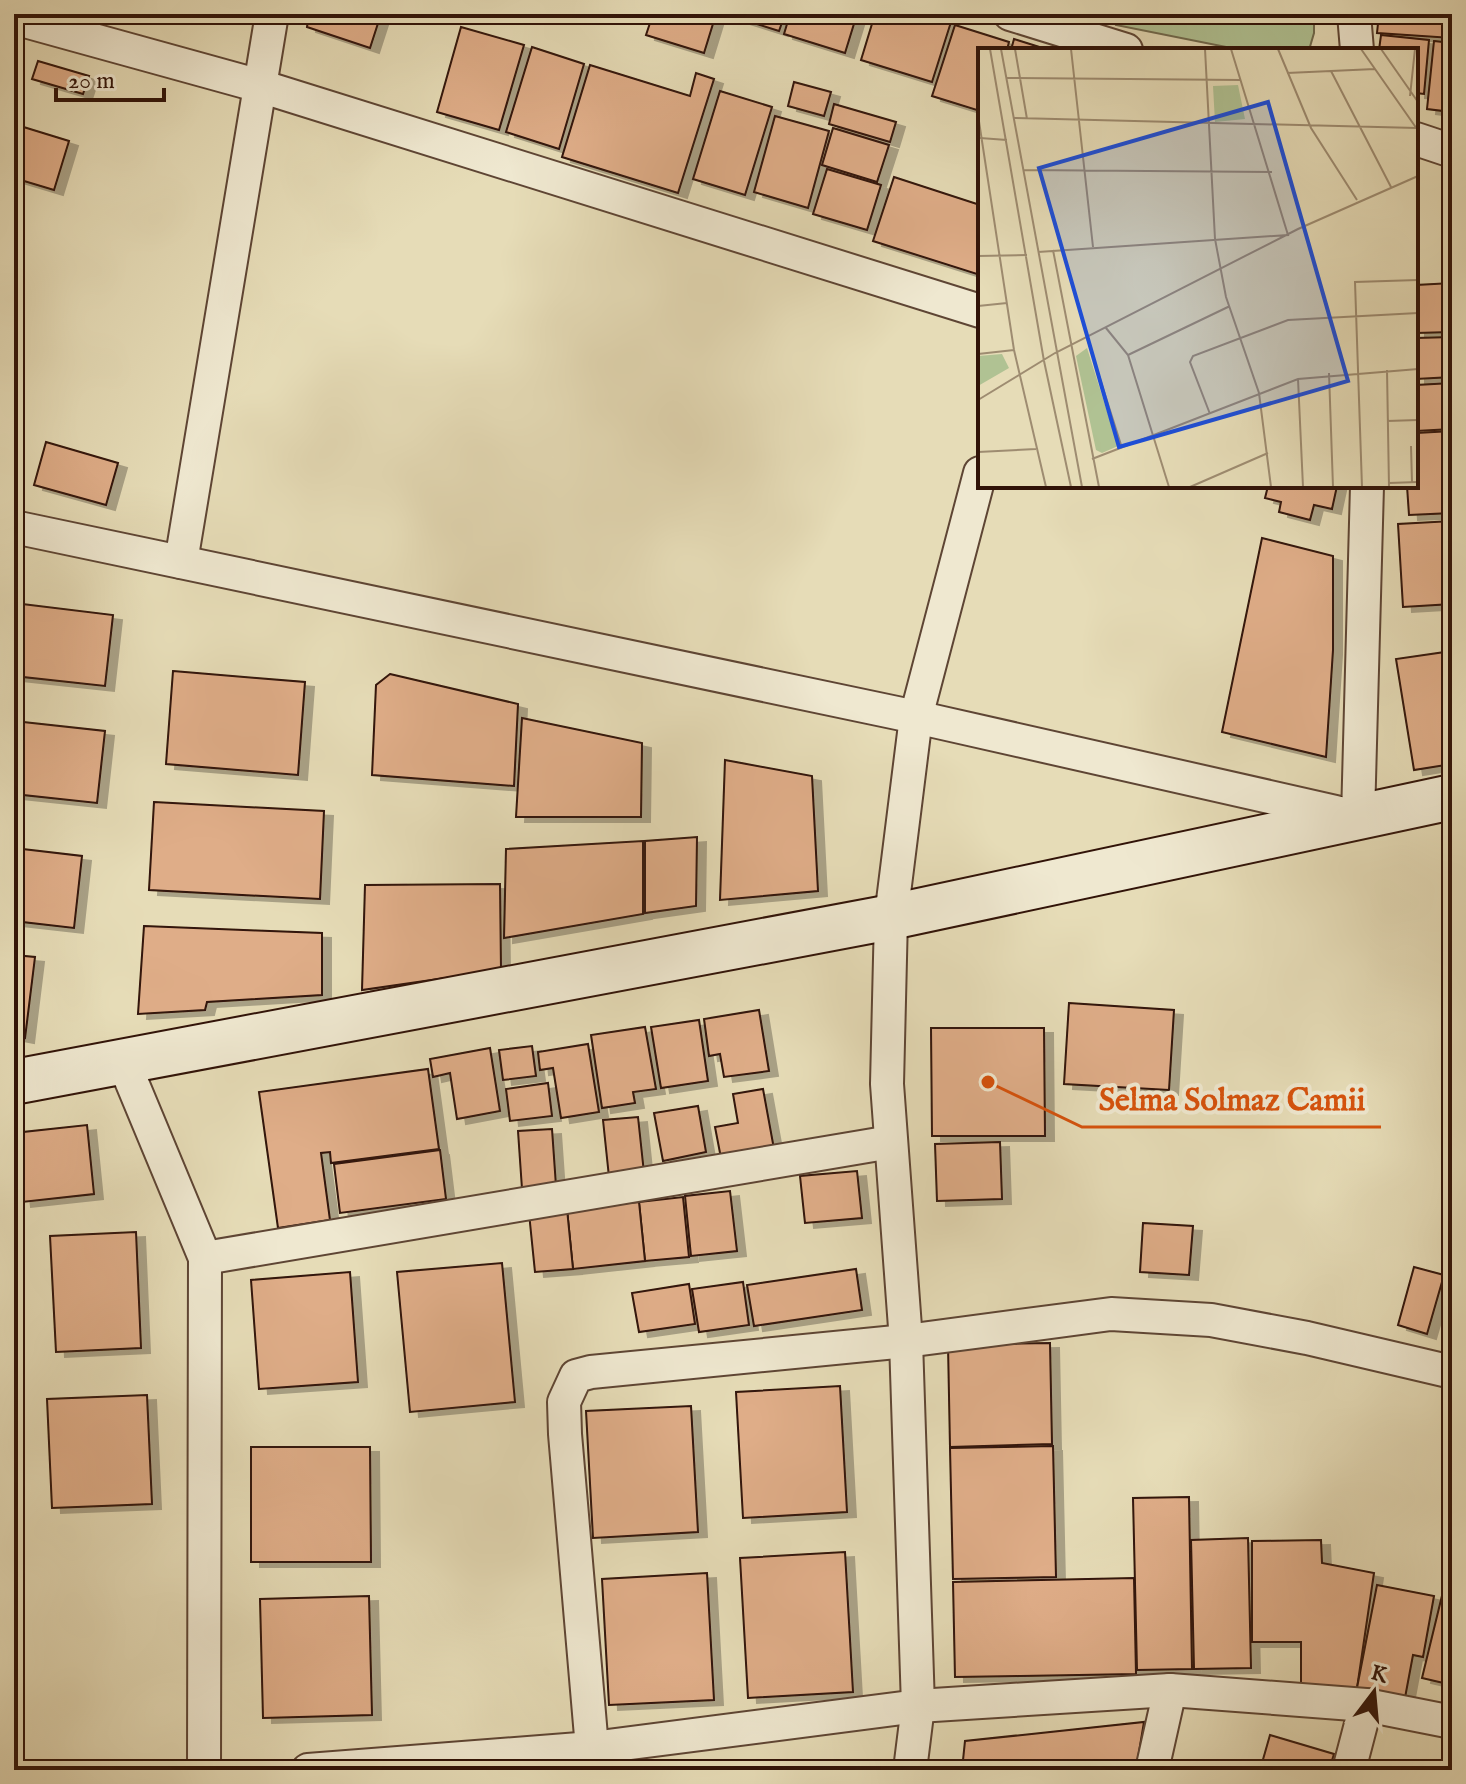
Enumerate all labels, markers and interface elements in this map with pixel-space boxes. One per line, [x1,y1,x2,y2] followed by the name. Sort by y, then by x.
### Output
[978,48,1418,488] inset map
[56,52,164,102] scale bar
[68,66,115,97] text: 20 m
[1082,1071,1381,1127] callout: Selma Solmaz Camii
[1099,1081,1366,1122] text: Selma Solmaz Camii
[1334,1652,1414,1732] north arrow
[1367,1659,1392,1691] text: K

